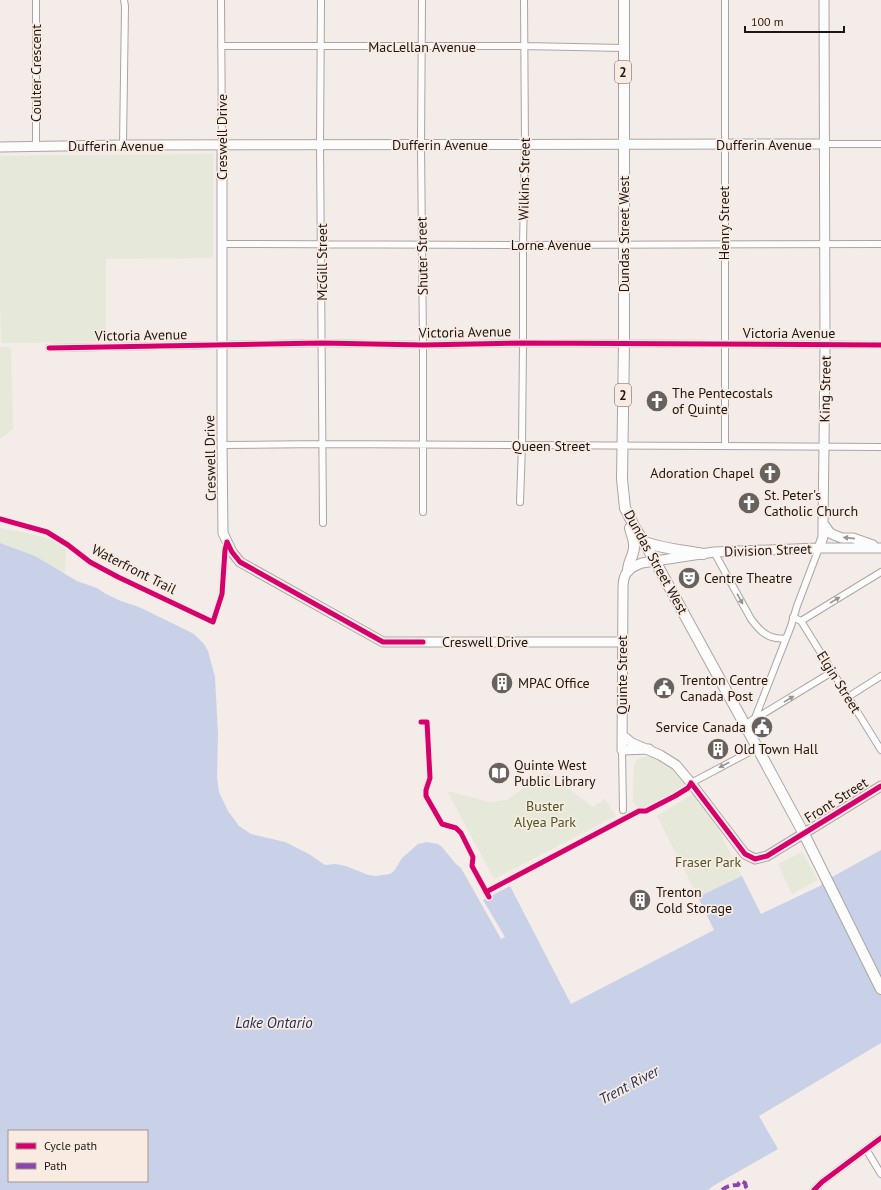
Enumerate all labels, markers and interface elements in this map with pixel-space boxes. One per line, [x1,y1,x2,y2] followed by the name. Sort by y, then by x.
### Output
[745,8,844,34] scale bar
[751,14,784,29] text: 100 m
[27,24,45,122] street label: Coulter Crescent
[368,38,476,56] street label: MacLellan Avenue
[615,61,631,83] road number: 2
[213,94,231,180] street label: Creswell Drive
[392,136,488,154] street label: Dufferin Avenue
[716,136,812,154] street label: Dufferin Avenue
[68,137,164,155] street label: Dufferin Avenue
[514,137,534,221] street label: Wilkins Street
[615,176,633,292] street label: Dundas Street West
[715,186,733,260] street label: Henry Street
[412,216,432,295] street label: Shuter Street
[313,223,331,301] street label: McGill Street
[511,236,591,254] street label: Lorne Avenue
[418,322,511,342] street label: Victoria Avenue
[742,324,835,342] street label: Victoria Avenue
[94,325,187,345] street label: Victoria Avenue
[815,355,835,423] street label: King Street
[615,384,631,406] road number: 2
[672,384,773,418] place label: The Pentecostals of Quinte
[644,388,670,414] church icon: The Pentecostals of Quinte
[200,415,220,501] street label: Creswell Drive
[512,437,590,455] street label: Queen Street
[757,460,783,486] church icon: Adoration Chapel
[650,464,754,482] place label: Adoration Chapel
[764,486,858,520] place label: St. Peter's Catholic Church
[736,490,762,516] church icon: St. Peter's Catholic Church
[620,507,692,618] street label: Dundas Street West
[843,535,855,542] one-way arrow
[724,539,812,561] street label: Division Street
[89,540,179,598] street label: Waterfront Trail
[676,565,702,591] theatre icon: Centre Theatre
[704,569,792,587] place label: Centre Theatre
[736,593,743,605] one-way arrow
[829,597,841,604] one-way arrow
[442,633,528,651] street label: Creswell Drive
[613,635,631,715] street label: Quinte Street
[813,648,865,717] street label: Elgin Street
[489,670,515,696] building icon: MPAC Office
[680,671,768,705] place label: Trenton Centre Canada Post
[518,674,590,692] place label: MPAC Office
[651,675,677,701] public building icon: Trenton Centre Canada Post
[783,695,795,702] one-way arrow
[749,714,775,740] public building icon: Service Canada
[656,718,746,736] place label: Service Canada
[705,736,731,762] building icon: Old Town Hall
[734,740,818,758] place label: Old Town Hall
[514,756,596,790] place label: Quinte West Public Library
[486,760,512,786] library icon: Quinte West Public Library
[718,762,730,769] one-way arrow
[801,773,871,827] street label: Front Street
[514,797,576,831] park label: Buster Alyea Park
[675,853,741,871] park label: Fraser Park
[656,883,732,917] place label: Trenton Cold Storage
[627,887,653,913] building icon: Trenton Cold Storage
[235,1013,313,1032] water label: Lake Ontario
[596,1060,663,1108] water label: Trent River
[8,1130,148,1182] legend
[44,1138,97,1153] text: Cycle path
[44,1158,67,1173] text: Path

